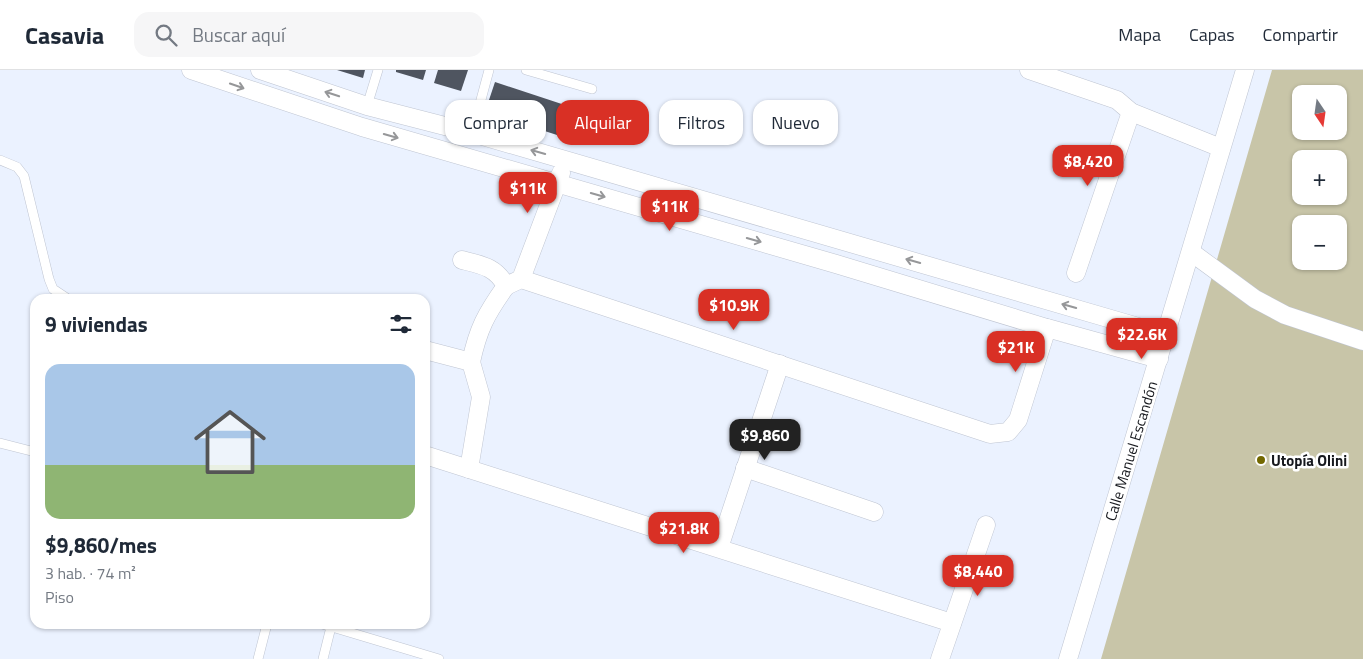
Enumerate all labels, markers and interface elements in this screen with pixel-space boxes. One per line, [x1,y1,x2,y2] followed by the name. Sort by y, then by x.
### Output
[134,12,484,57] search box
[25,17,104,53] text: Casavia
[192,20,285,49] text: Buscar aquí
[152,21,180,49] icon: search
[1118,21,1161,48] text: Mapa
[1189,21,1235,48] text: Capas
[1263,21,1338,48] text: Compartir
[229,81,245,91] one-way arrow
[1292,85,1348,140] north arrow
[1292,85,1347,270] map controls
[324,89,340,98] one-way arrow
[445,100,546,145] chip: Comprar
[556,100,649,145] chip: Alquilar
[659,100,743,145] chip: Filtros
[753,100,838,145] chip: Nuevo
[383,132,399,141] one-way arrow
[1047,144,1129,187] pin: $8,420
[531,147,547,157] one-way arrow
[1063,149,1113,173] text: $8,420
[1292,150,1347,205] button: +
[498,172,558,214] pin: $11K
[510,176,546,200] text: $11K
[590,190,606,200] one-way arrow
[640,190,700,232] pin: $11K
[652,194,688,218] text: $11K
[1292,215,1347,270] button: −
[746,236,762,245] one-way arrow
[905,256,921,266] one-way arrow
[693,288,775,331] pin: $10.9K
[709,293,759,317] text: $10.9K
[1061,301,1077,311] one-way arrow
[45,308,148,340] text: 9 viviendas
[387,310,415,338] icon: filters
[1101,318,1183,360] pin: $22.6K
[1117,322,1167,346] text: $22.6K
[986,330,1046,373] pin: $21K
[998,335,1034,359] text: $21K
[1099,378,1163,524] street label: Calle Manuel Escandón
[185,397,275,487] icon: home
[724,418,806,461] pin: $9,860
[740,423,790,447] text: $9,860
[1271,449,1347,472] place label: Utopía Olini
[1255,454,1267,466] marker: Utopía Olini
[643,512,725,554] pin: $21.8K
[659,516,709,540] text: $21.8K
[45,529,157,561] text: $9,860/mes
[937,554,1019,597] pin: $8,440
[953,559,1003,583] text: $8,440
[45,561,136,585] text: 3 hab. · 74 m²
[45,585,74,609] text: Piso

